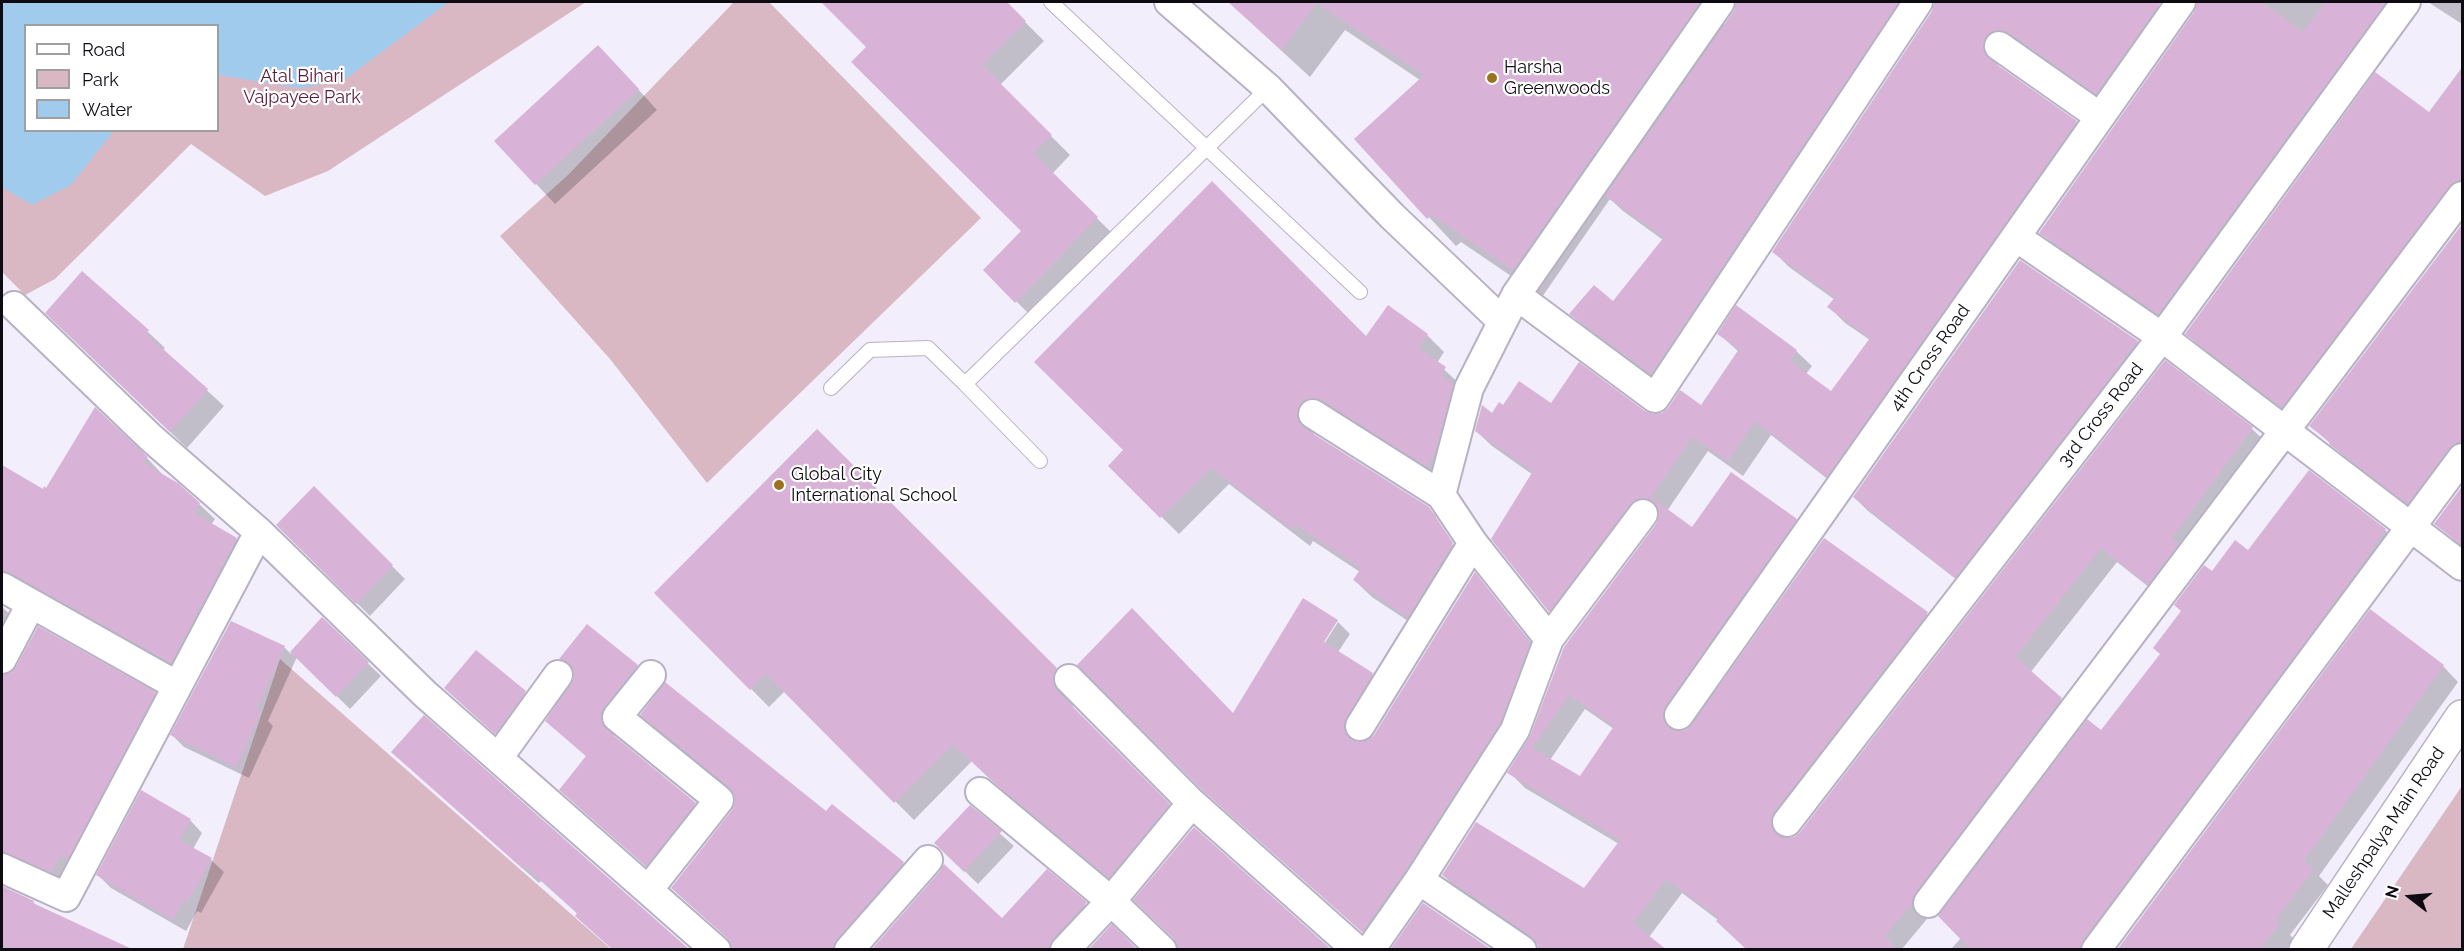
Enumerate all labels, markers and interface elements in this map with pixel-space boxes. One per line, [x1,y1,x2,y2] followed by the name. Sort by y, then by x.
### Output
[24,24,219,132] legend
[82,39,125,60] text: Road
[1504,57,1610,100] place label: Harsha Greenwoods
[243,66,361,109] park label: Atal Bihari Vajpayee Park
[82,69,119,90] text: Park
[1485,71,1499,85] marker: Harsha Greenwoods
[82,99,132,120] text: Water
[1885,301,1975,415] street label: 4th Cross Road
[2054,359,2148,471] street label: 3rd Cross Road
[791,464,957,506] place label: Global City International School
[772,478,786,492] marker: Global City International School
[2319,743,2449,923] street label: Malleshpalya Main Road
[2380,867,2440,927] north arrow
[2381,883,2403,900] text: N

